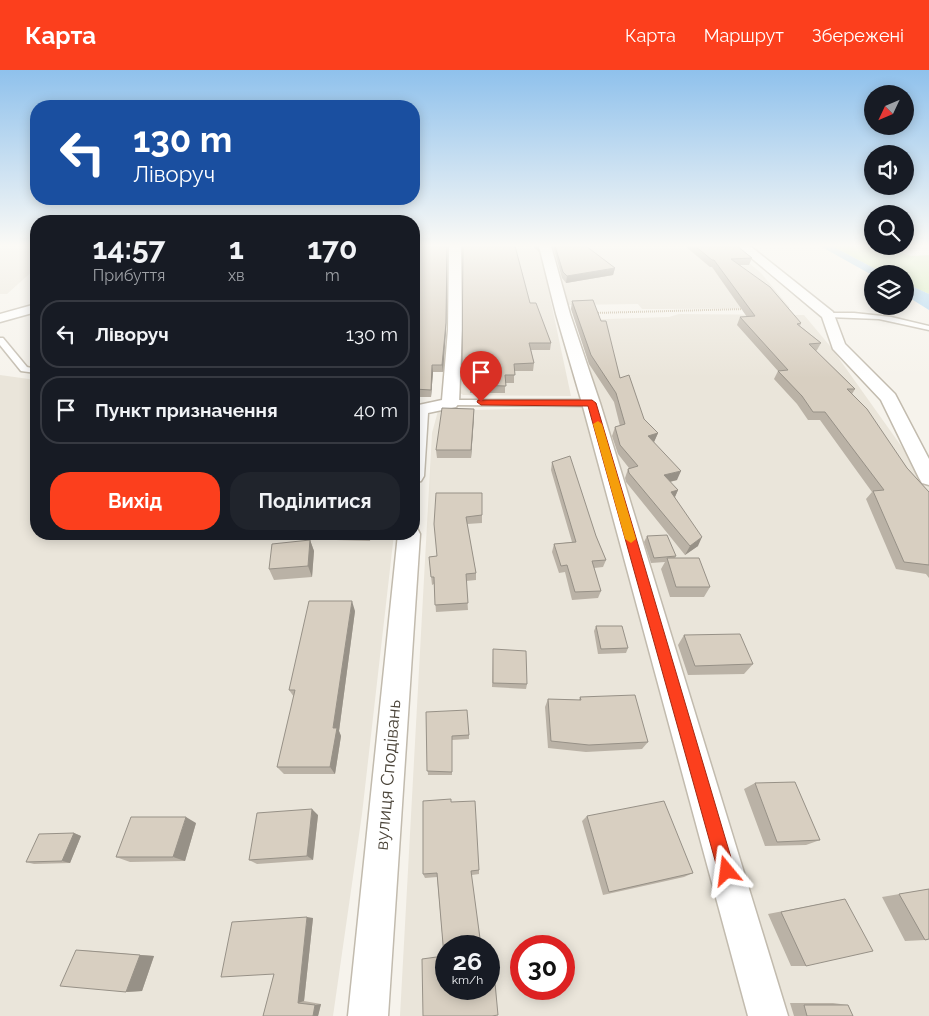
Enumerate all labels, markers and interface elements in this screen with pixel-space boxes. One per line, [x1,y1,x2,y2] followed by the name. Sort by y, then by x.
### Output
[25,21,96,50] text: Карта
[625,25,676,46] text: Карта
[704,25,784,46] text: Маршрут
[812,25,904,46] text: Збережені
[864,85,914,135] north arrow
[864,85,914,315] map controls
[133,119,232,160] text: 130 m
[50,120,115,185] icon: left
[864,145,914,195] button: sound
[133,161,215,187] text: Ліворуч
[864,205,914,255] button: search
[93,231,165,266] text: 14:57
[229,231,244,266] text: 1
[307,231,357,266] text: 170
[864,265,914,315] button: layers
[93,266,165,285] text: Прибуття
[228,266,245,285] text: хв
[325,266,340,285] text: m
[52,320,80,348] icon: left
[95,323,169,345] text: Ліворуч
[346,323,398,345] text: 130 m
[460,351,502,402] pin
[467,358,495,386] icon: arrive
[52,396,80,424] icon: arrive
[95,399,278,421] text: Пункт призначення
[354,399,398,421] text: 40 m
[50,472,220,530] button: Вихід
[230,472,400,530] button: Поділитися
[370,699,405,851] street label: вулиця Сподівань
[700,844,752,896] position arrow
[510,935,575,1000] speed limit sign: 30
[453,946,482,976] text: 26
[452,973,483,987] text: km/h

